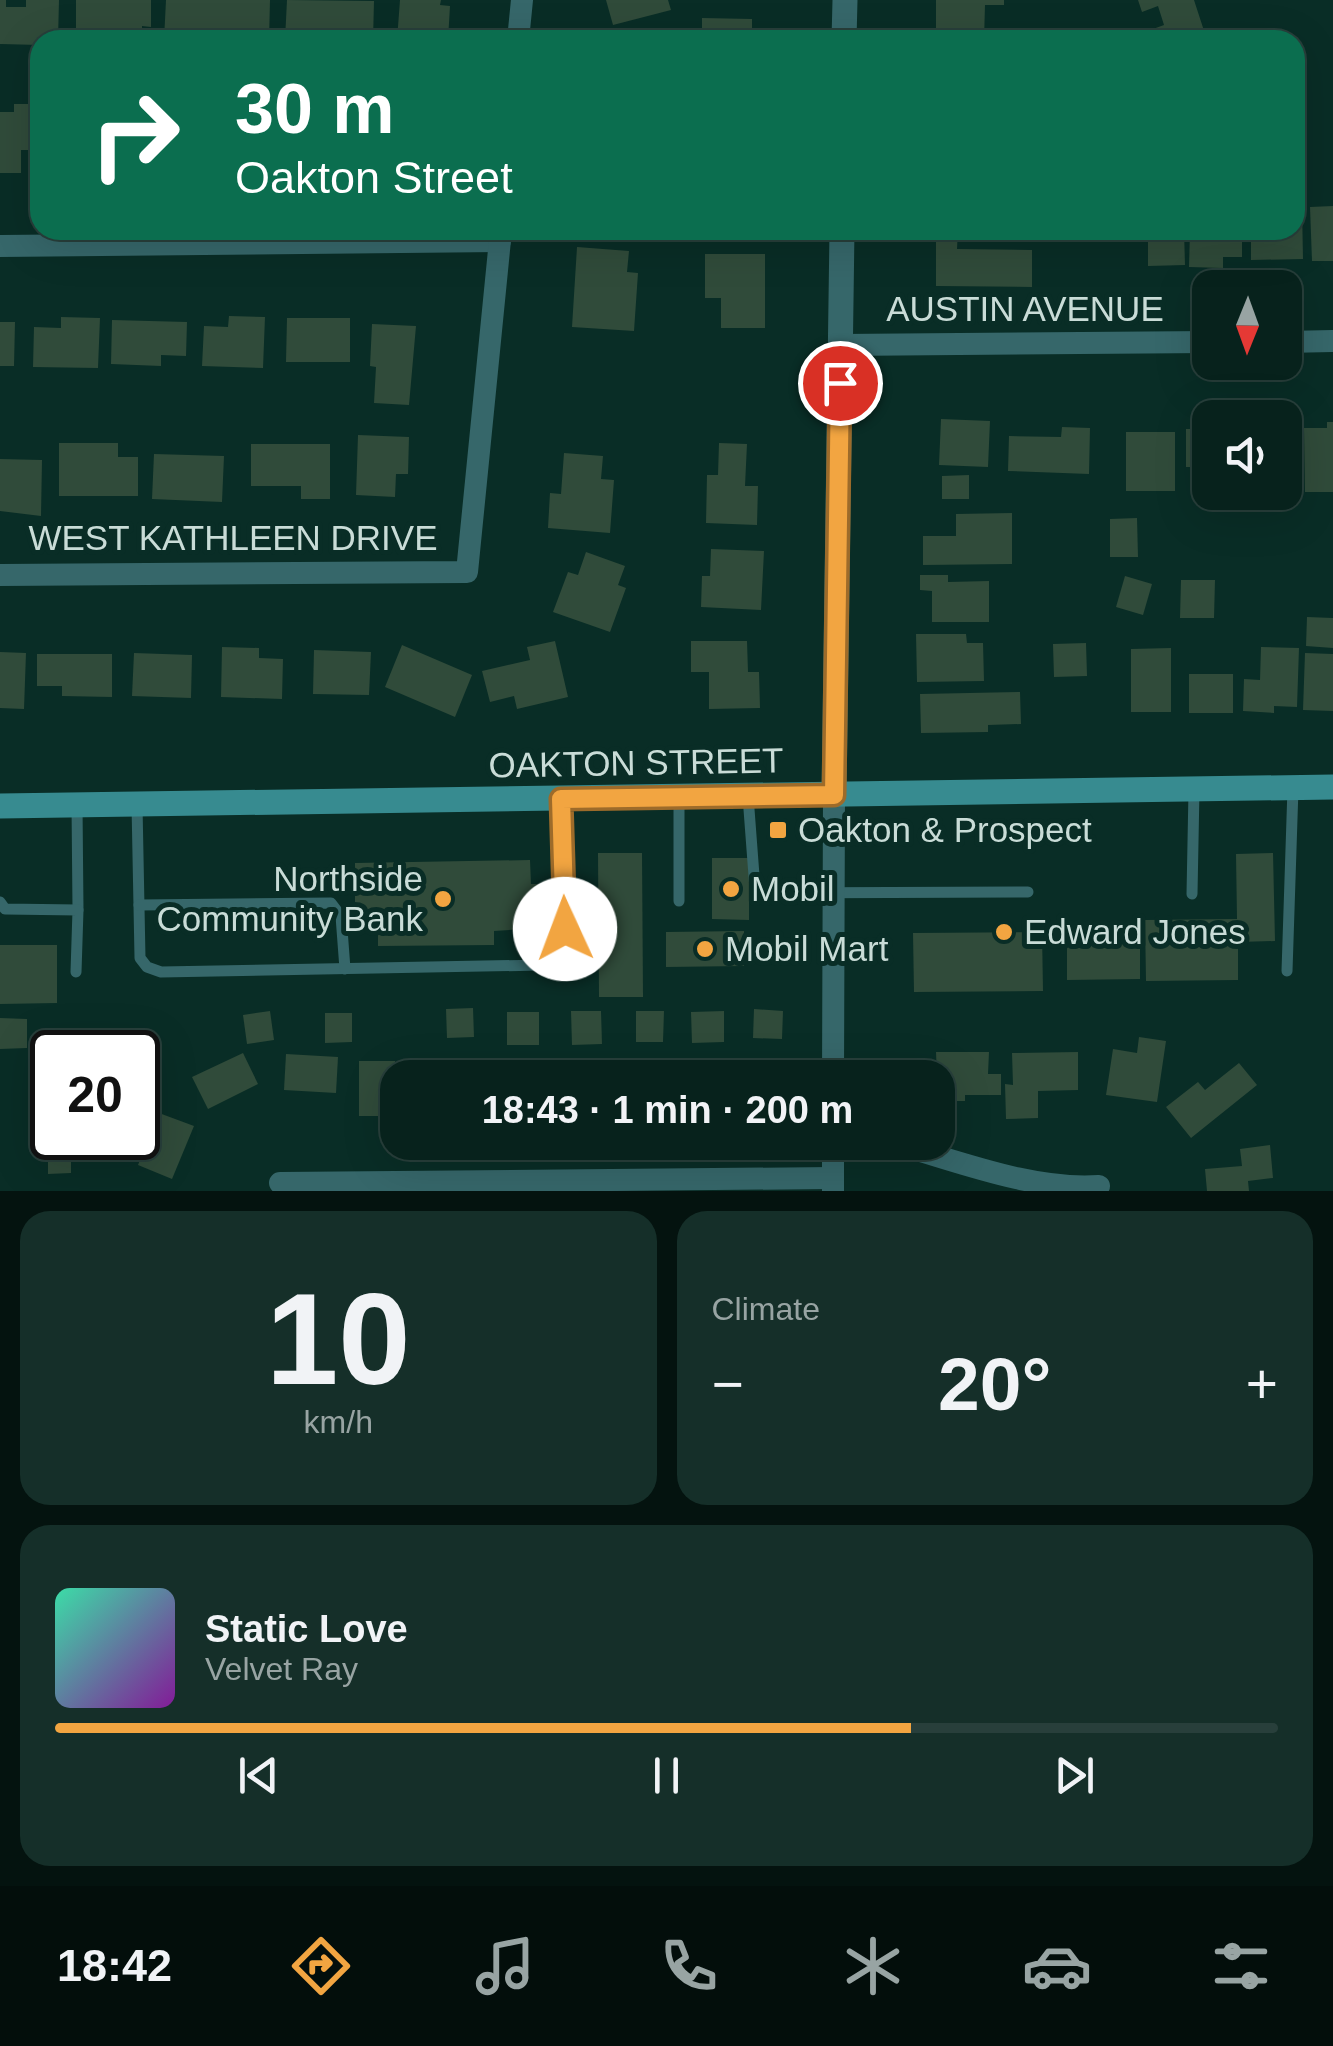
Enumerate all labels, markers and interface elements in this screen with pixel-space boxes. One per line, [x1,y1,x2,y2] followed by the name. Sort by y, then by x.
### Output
[70,70,200,200] icon: right
[235,70,395,148] text: 30 m
[235,152,513,203] text: Oakton Street
[1192,270,1302,380] north arrow
[1192,270,1302,510] map controls
[886,289,1164,328] street label: AUSTIN AVENUE
[798,341,883,426] pin
[813,356,868,411] icon: arrive
[1192,400,1302,510] button: sound
[28,518,438,557] street label: WEST KATHLEEN DRIVE
[488,740,784,785] street label: OAKTON STREET
[798,810,1092,849] place label: Oakton & Prospect
[767,819,789,841] marker: Oakton & Prospect
[157,859,423,938] place label: Northside Community Bank
[751,869,835,908] place label: Mobil
[513,877,617,981] position arrow
[720,878,742,900] marker: Mobil
[432,888,454,910] marker: Northside Community Bank
[1024,912,1246,951] place label: Edward Jones
[993,921,1015,943] marker: Edward Jones
[725,929,889,968] place label: Mobil Mart
[694,938,716,960] marker: Mobil Mart
[30,1030,160,1160] speed limit sign: 20
[482,1089,853,1131] text: 18:43 · 1 min · 200 m
[266,1266,411,1412] text: 10
[712,1291,820,1327] text: Climate
[938,1342,1051,1426] text: 20°
[712,1353,744,1415] text: −
[1246,1353,1278,1415] text: +
[304,1404,373,1440] text: km/h
[205,1608,408,1650] text: Static Love
[205,1651,358,1687] text: Velvet Ray
[231,1748,286,1803] icon: previous
[639,1748,694,1803] icon: pause
[1047,1748,1102,1803] icon: next
[286,1931,356,2001] icon: directions
[470,1931,540,2001] icon: music
[654,1931,724,2001] icon: phone
[838,1931,908,2001] icon: climate
[1022,1931,1092,2001] icon: car
[1206,1931,1276,2001] icon: filters
[57,1940,172,1991] text: 18:42

